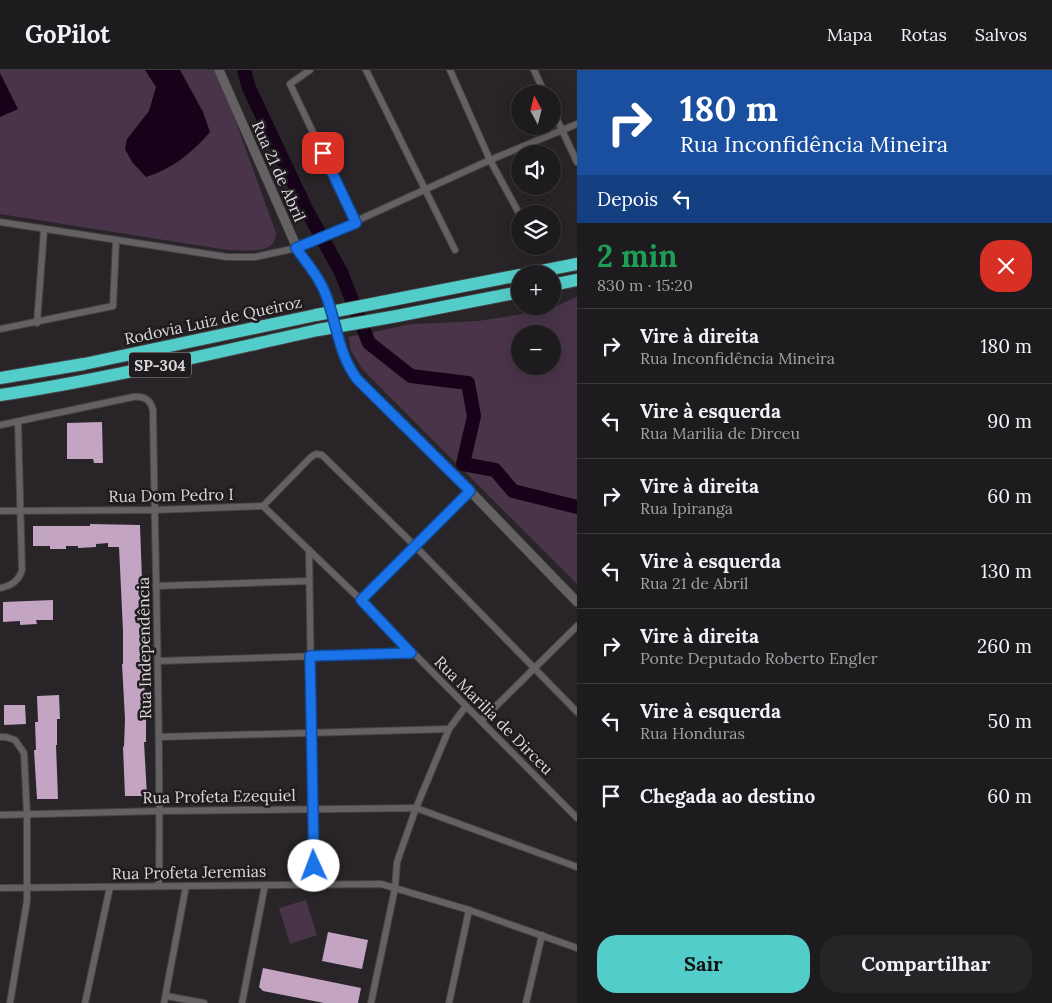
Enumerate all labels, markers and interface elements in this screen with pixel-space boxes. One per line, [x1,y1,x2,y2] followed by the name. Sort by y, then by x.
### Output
[25,19,110,50] text: GoPilot
[827,23,873,46] text: Mapa
[901,23,947,46] text: Rotas
[975,23,1027,46] text: Salvos
[511,85,561,135] north arrow
[511,85,561,375] map controls
[680,86,778,131] text: 180 m
[597,90,662,155] icon: right
[248,117,310,225] street label: Rua 21 de Abril
[680,130,948,158] text: Rua Inconfidência Mineira
[302,132,344,174] pin
[309,139,337,167] icon: arrive
[511,145,561,195] button: sound
[668,185,696,213] icon: left
[597,187,658,211] text: Depois
[511,205,561,255] button: layers
[597,237,677,275] text: 2 min
[980,240,1032,292] button: close
[511,265,561,315] button: +
[597,275,693,295] text: 830 m · 15:20
[122,291,304,349] street label: Rodovia Luiz de Queiroz
[640,324,759,348] text: Vire à direita
[511,325,561,375] button: −
[597,332,625,360] icon: right
[981,334,1032,358] text: 180 m
[640,348,835,368] text: Rua Inconfidência Mineira
[129,352,191,378] road number: SP-304
[640,399,781,423] text: Vire à esquerda
[597,407,625,435] icon: left
[987,409,1032,433] text: 90 m
[640,423,800,443] text: Rua Marilia de Dirceu
[640,474,759,498] text: Vire à direita
[597,482,625,510] icon: right
[108,484,234,506] street label: Rua Dom Pedro I
[987,484,1032,508] text: 60 m
[640,498,733,518] text: Rua Ipiranga
[640,549,781,573] text: Vire à esquerda
[597,557,625,585] icon: left
[981,559,1032,583] text: 130 m
[640,573,748,593] text: Rua 21 de Abril
[133,577,155,719] street label: Rua Independência
[640,624,759,648] text: Vire à direita
[597,632,625,660] icon: right
[977,634,1032,658] text: 260 m
[640,648,878,668] text: Ponte Deputado Roberto Engler
[430,651,558,779] street label: Rua Marilia de Dirceu
[640,699,781,723] text: Vire à esquerda
[597,707,625,735] icon: left
[988,709,1032,733] text: 50 m
[640,723,745,743] text: Rua Honduras
[597,782,625,810] icon: arrive
[640,784,815,808] text: Chegada ao destino
[987,784,1032,808] text: 60 m
[142,785,296,807] street label: Rua Profeta Ezequiel
[287,839,339,891] position arrow
[111,861,267,883] street label: Rua Profeta Jeremias
[597,935,810,993] button: Sair
[820,935,1032,993] button: Compartilhar

